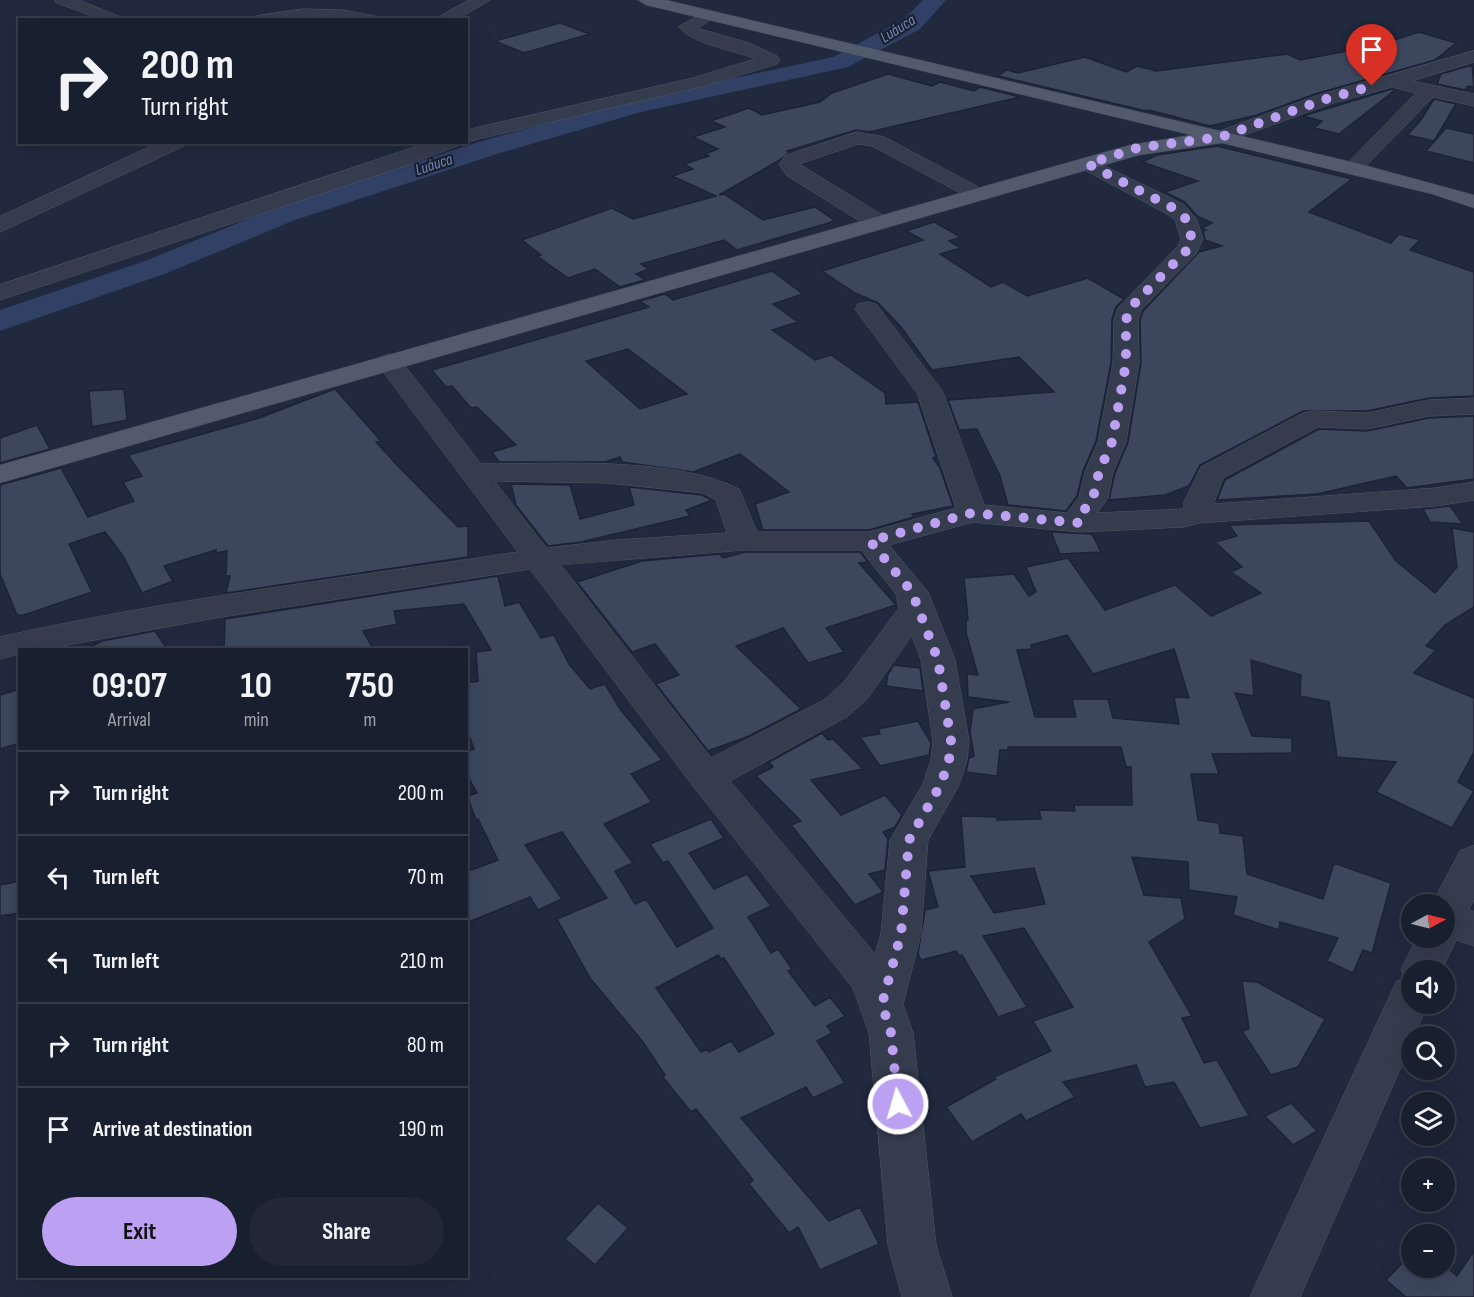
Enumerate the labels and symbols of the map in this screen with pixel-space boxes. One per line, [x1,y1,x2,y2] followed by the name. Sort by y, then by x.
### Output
[877,11,920,47] water label: Luáuca
[1346,24,1397,86] pin
[413,150,456,180] water label: Luáuca
[1401,894,1455,948] north arrow
[866,1072,930,1136] position arrow

